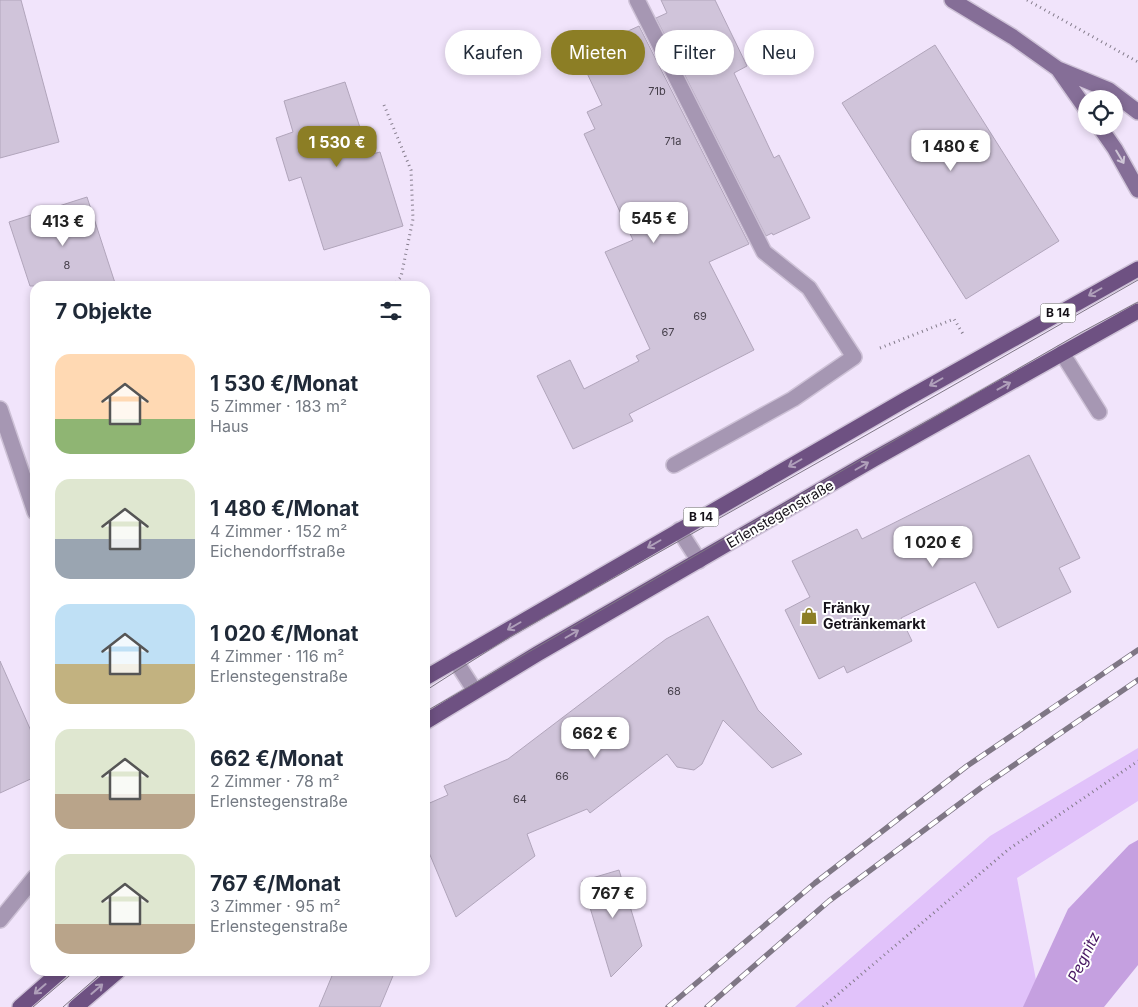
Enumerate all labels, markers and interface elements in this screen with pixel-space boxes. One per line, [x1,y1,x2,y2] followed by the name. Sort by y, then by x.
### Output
[445,30,541,75] chip: Kaufen
[551,30,645,75] chip: Mieten
[655,30,734,75] chip: Filter
[744,30,814,75] chip: Neu
[648,84,666,98] house number: 71b
[1078,90,1123,135] map controls
[1078,90,1123,135] button: locate
[291,126,383,168] pin: 1 530 €
[905,130,997,172] pin: 1 480 €
[309,132,365,152] text: 1 530 €
[665,134,681,148] house number: 71a
[922,136,980,156] text: 1 480 €
[1116,150,1126,164] one-way arrow
[619,202,689,244] pin: 545 €
[28,204,98,247] pin: 413 €
[631,208,677,228] text: 545 €
[42,211,84,231] text: 413 €
[64,258,71,272] house number: 8
[1089,288,1103,298] one-way arrow
[377,297,405,325] icon: filters
[55,299,152,324] text: 7 Objekte
[1040,304,1076,322] road number: B 14
[693,309,707,323] house number: 69
[661,325,675,339] house number: 67
[210,371,358,396] text: 1 530 €/Monat
[95,374,155,434] icon: home
[928,377,943,387] one-way arrow
[996,380,1010,390] one-way arrow
[210,396,347,416] text: 5 Zimmer · 183 m²
[210,416,249,436] text: Haus
[788,459,803,468] one-way arrow
[855,460,869,470] one-way arrow
[723,476,836,551] street label: Erlenstegenstraße
[210,496,359,521] text: 1 480 €/Monat
[95,499,155,559] icon: home
[684,508,718,526] road number: B 14
[210,521,347,541] text: 4 Zimmer · 152 m²
[887,526,979,568] pin: 1 020 €
[904,532,962,552] text: 1 020 €
[648,540,662,550] one-way arrow
[210,541,345,561] text: Eichendorffstraße
[823,599,926,632] place label: Fränky Getränkemarkt
[799,606,819,626] shop icon: Fränky Getränkemarkt
[210,621,358,646] text: 1 020 €/Monat
[507,621,521,631] one-way arrow
[95,624,155,684] icon: home
[564,629,579,639] one-way arrow
[210,646,344,666] text: 4 Zimmer · 116 m²
[210,666,348,686] text: Erlenstegenstraße
[667,684,681,698] house number: 68
[560,716,630,759] pin: 662 €
[572,723,618,743] text: 662 €
[210,746,343,771] text: 662 €/Monat
[95,749,155,809] icon: home
[555,769,569,783] house number: 66
[210,771,340,791] text: 2 Zimmer · 78 m²
[210,791,348,811] text: Erlenstegenstraße
[513,792,527,806] house number: 64
[210,871,341,896] text: 767 €/Monat
[95,874,155,934] icon: home
[578,876,648,919] pin: 767 €
[591,883,635,903] text: 767 €
[210,896,341,916] text: 3 Zimmer · 95 m²
[210,916,348,936] text: Erlenstegenstraße
[1063,929,1104,985] water label: Pegnitz
[34,983,47,995] one-way arrow
[90,984,103,995] one-way arrow

